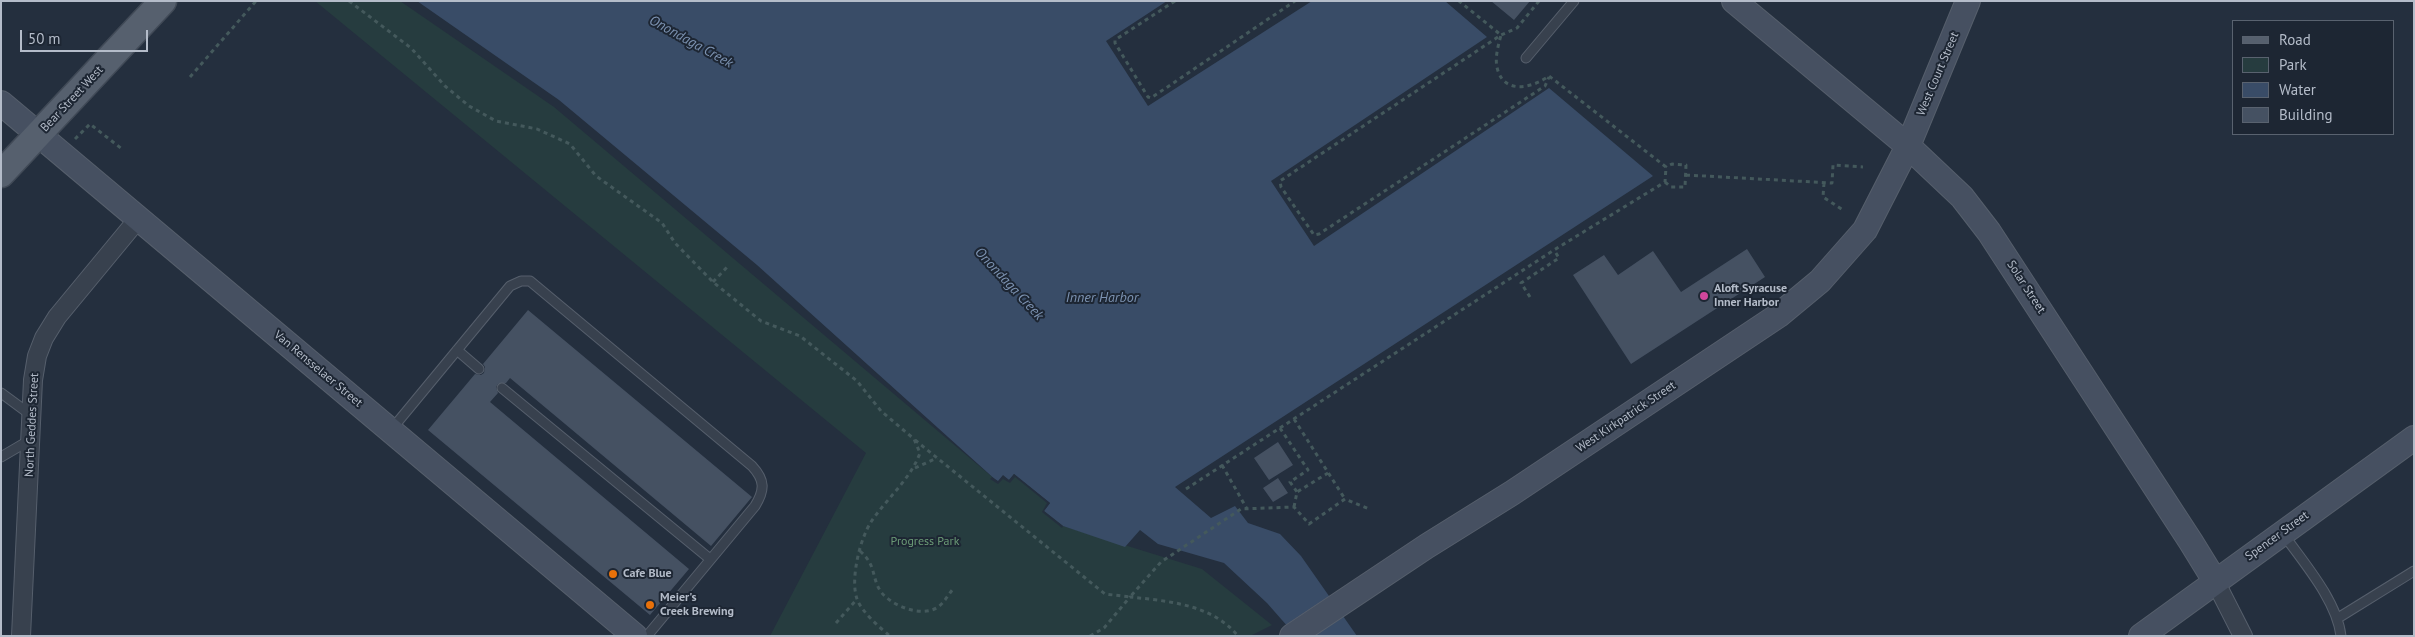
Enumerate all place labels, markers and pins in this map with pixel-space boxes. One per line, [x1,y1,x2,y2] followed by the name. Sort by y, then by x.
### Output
[1714,282,1787,310] place label: Aloft Syracuse Inner Harbor
[1698,290,1710,302] marker: Aloft Syracuse Inner Harbor
[623,567,672,581] place label: Cafe Blue
[607,568,619,580] marker: Cafe Blue
[660,591,734,619] place label: Meier's Creek Brewing
[644,599,656,611] marker: Meier's Creek Brewing

